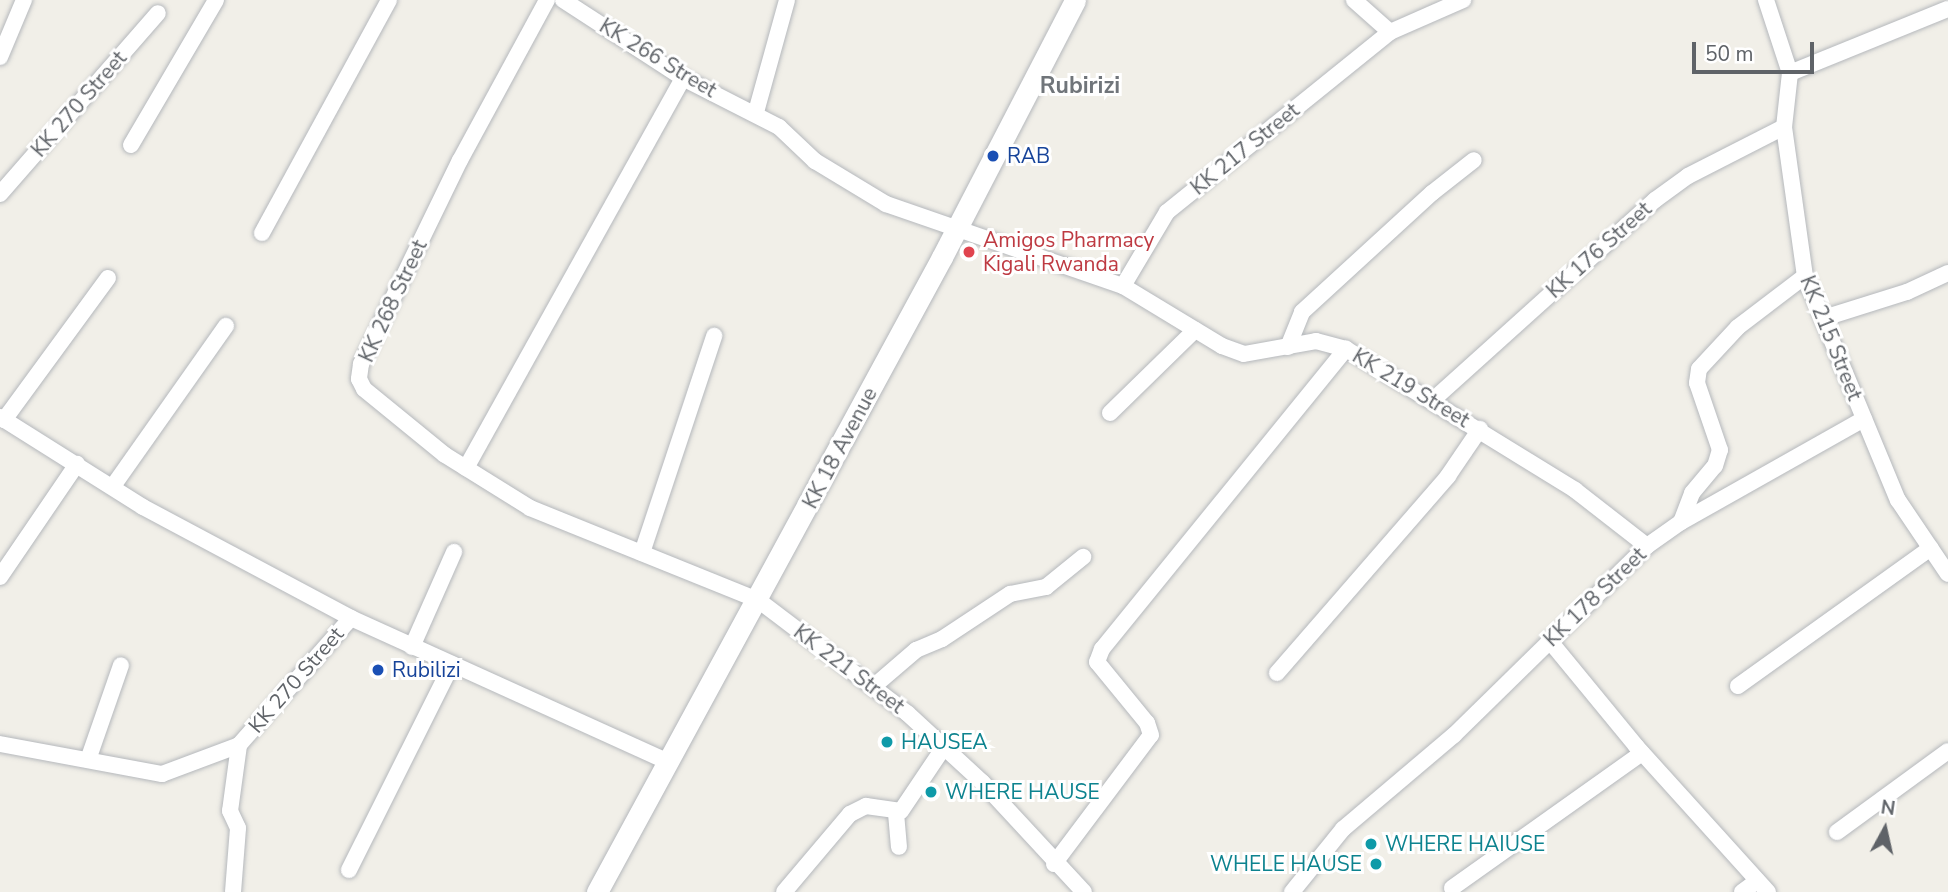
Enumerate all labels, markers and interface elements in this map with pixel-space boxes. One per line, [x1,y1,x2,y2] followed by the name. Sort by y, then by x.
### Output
[595,13,721,103] street label: KK 266 Street
[1696,28,1818,72] scale bar
[1705,40,1754,68] text: 50 m
[26,46,132,162] street label: KK 270 Street
[1040,72,1120,100] district label: Rubirizi
[1186,98,1304,200] street label: KK 217 Street
[1007,143,1050,169] place label: RAB
[985,148,1001,164] marker: RAB
[1541,196,1657,304] street label: KK 176 Street
[983,227,1154,277] place label: Amigos Pharmacy Kigali Rwanda
[354,236,432,366] street label: KK 268 Street
[961,244,977,260] marker: Amigos Pharmacy Kigali Rwanda
[1795,272,1867,404] street label: KK 215 Street
[1348,343,1474,433] street label: KK 219 Street
[797,383,883,513] street label: KK 18 Avenue
[1539,542,1651,652] street label: KK 178 Street
[789,619,909,719] street label: KK 221 Street
[243,622,349,738] street label: KK 270 Street
[392,657,461,683] place label: Rubilizi
[370,662,386,678] marker: Rubilizi
[901,729,988,755] place label: HAUSEA
[879,734,895,750] marker: HAUSEA
[945,779,1100,805] place label: WHERE HAUSE
[923,784,939,800] marker: WHERE HAUSE
[1850,794,1920,864] north arrow
[1879,794,1897,822] text: N
[1385,831,1545,857] place label: WHERE HAIUSE
[1363,836,1379,852] marker: WHERE HAIUSE
[1210,851,1362,877] place label: WHELE HAUSE
[1368,856,1384,872] marker: WHELE HAUSE

